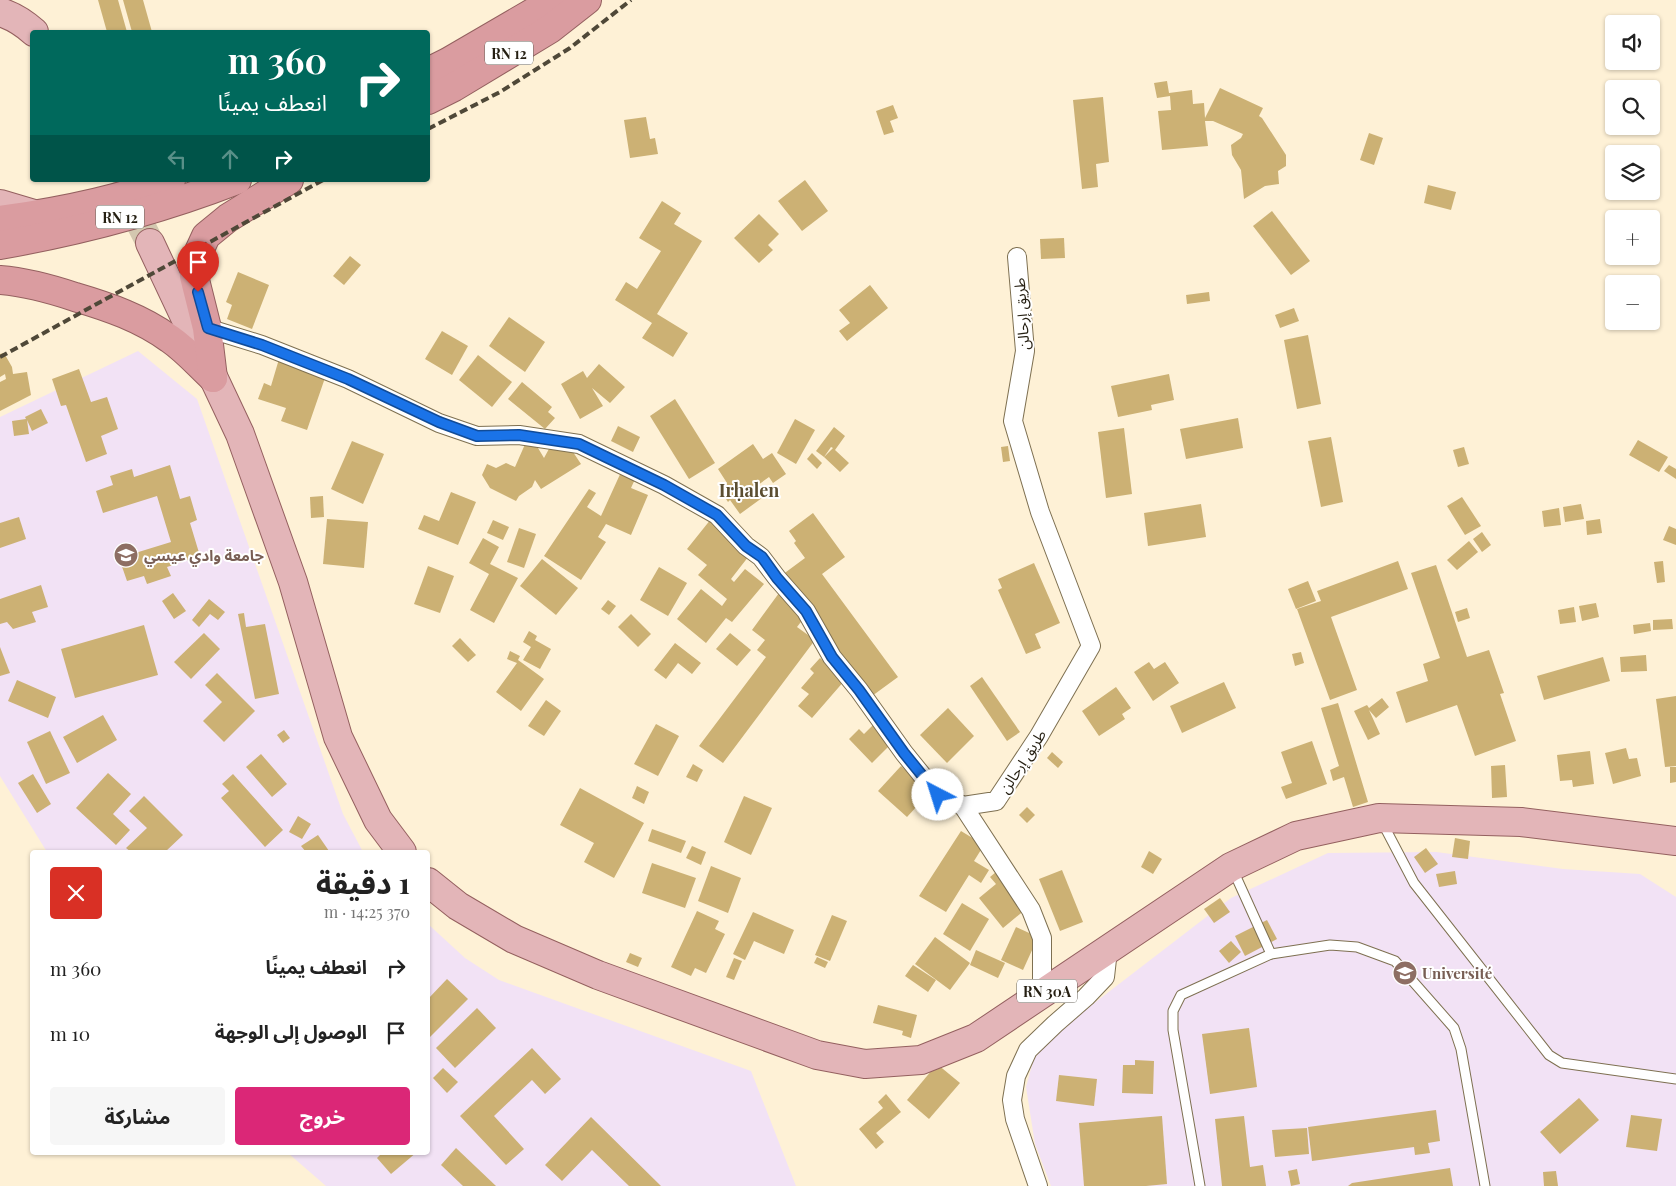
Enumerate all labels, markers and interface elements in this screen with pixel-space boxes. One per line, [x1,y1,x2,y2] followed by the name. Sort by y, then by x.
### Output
[1605,15,1660,330] map controls
[1605,15,1660,70] button: sound
[228,36,327,83] text: 360 m
[485,42,533,64] road number: RN 12
[345,50,410,115] icon: right
[1605,80,1660,135] button: search
[218,87,327,117] text: انعطف يمينًا
[163,145,191,173] icon: left
[216,145,244,173] icon: ahead
[269,145,297,173] icon: right
[1605,145,1660,200] button: layers
[96,206,144,228] road number: RN 12
[1605,210,1660,265] button: +
[177,241,219,292] pin
[184,248,212,276] icon: arrive
[1605,275,1660,330] button: −
[1008,277,1035,351] street label: طريق إرحالن
[719,478,779,502] district label: Irḥalen
[113,542,139,568] school or university icon: جامعة وادي عيسي
[144,545,265,567] place label: جامعة وادي عيسي
[994,725,1051,797] street label: طريق إرحالن
[911,768,963,820] position arrow
[316,862,410,902] text: 1 دقيقة
[50,867,102,919] button: close
[324,901,410,922] text: 370 m · 14:25
[265,953,367,979] text: انعطف يمينًا
[382,954,410,982] icon: right
[50,955,101,981] text: 360 m
[1392,960,1418,986] school or university icon: Université
[1422,963,1493,983] place label: Université
[1017,979,1077,1002] road number: RN 30A
[215,1018,367,1044] text: الوصول إلى الوجهة
[382,1019,410,1047] icon: arrive
[50,1020,90,1046] text: 10 m
[50,1087,225,1145] button: مشاركة
[235,1087,410,1145] button: خروج

